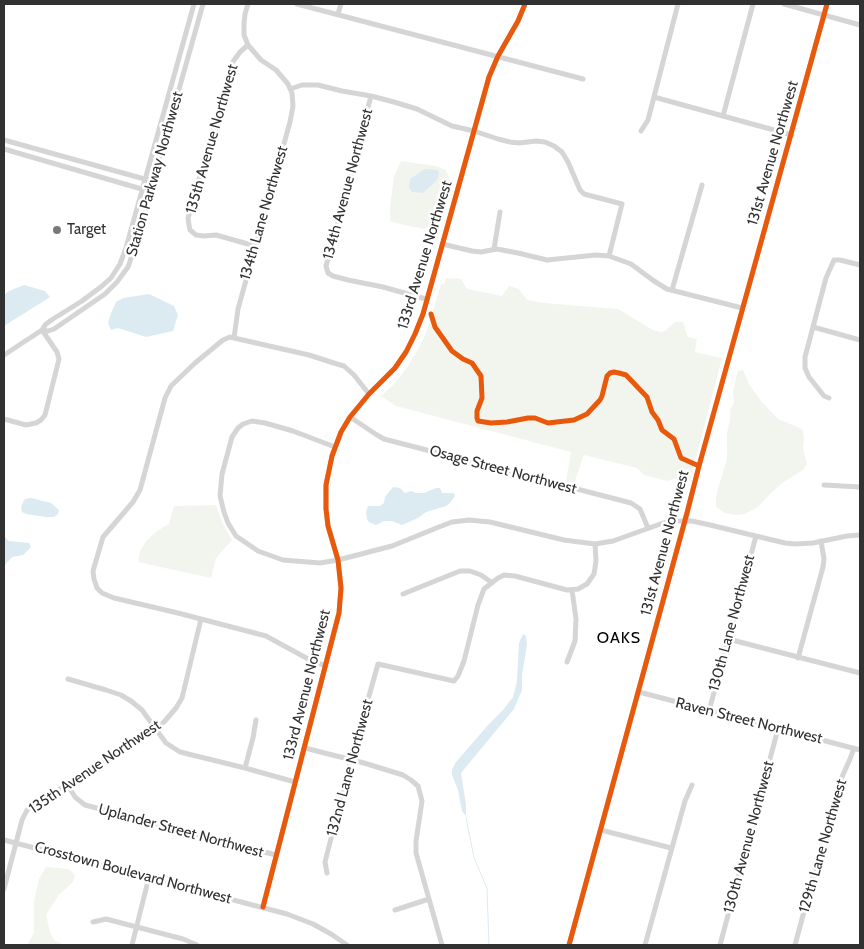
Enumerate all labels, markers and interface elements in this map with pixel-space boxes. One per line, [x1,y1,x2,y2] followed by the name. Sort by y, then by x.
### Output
[182,62,242,216] street label: 135th Avenue Northwest
[744,79,802,227] street label: 131st Avenue Northwest
[123,89,187,259] street label: Station Parkway Northwest
[319,107,377,261] street label: 134th Avenue Northwest
[236,144,292,282] street label: 134th Lane Northwest
[394,179,456,331] street label: 133rd Avenue Northwest
[67,221,106,239] place label: Target
[51,224,63,236] marker: Target
[428,442,578,498] street label: Osage Street Northwest
[637,468,693,618] street label: 131st Avenue Northwest
[705,553,759,693] street label: 130th Lane Northwest
[280,608,334,762] street label: 133rd Avenue Northwest
[596,628,642,648] district label: OAKS
[674,694,824,748] street label: Raven Street Northwest
[323,697,377,839] street label: 132nd Lane Northwest
[26,716,164,818] street label: 135th Avenue Northwest
[720,759,778,915] street label: 130th Avenue Northwest
[795,777,851,915] street label: 129th Lane Northwest
[96,800,266,862] street label: Uplander Street Northwest
[33,838,233,908] street label: Crosstown Boulevard Northwest

